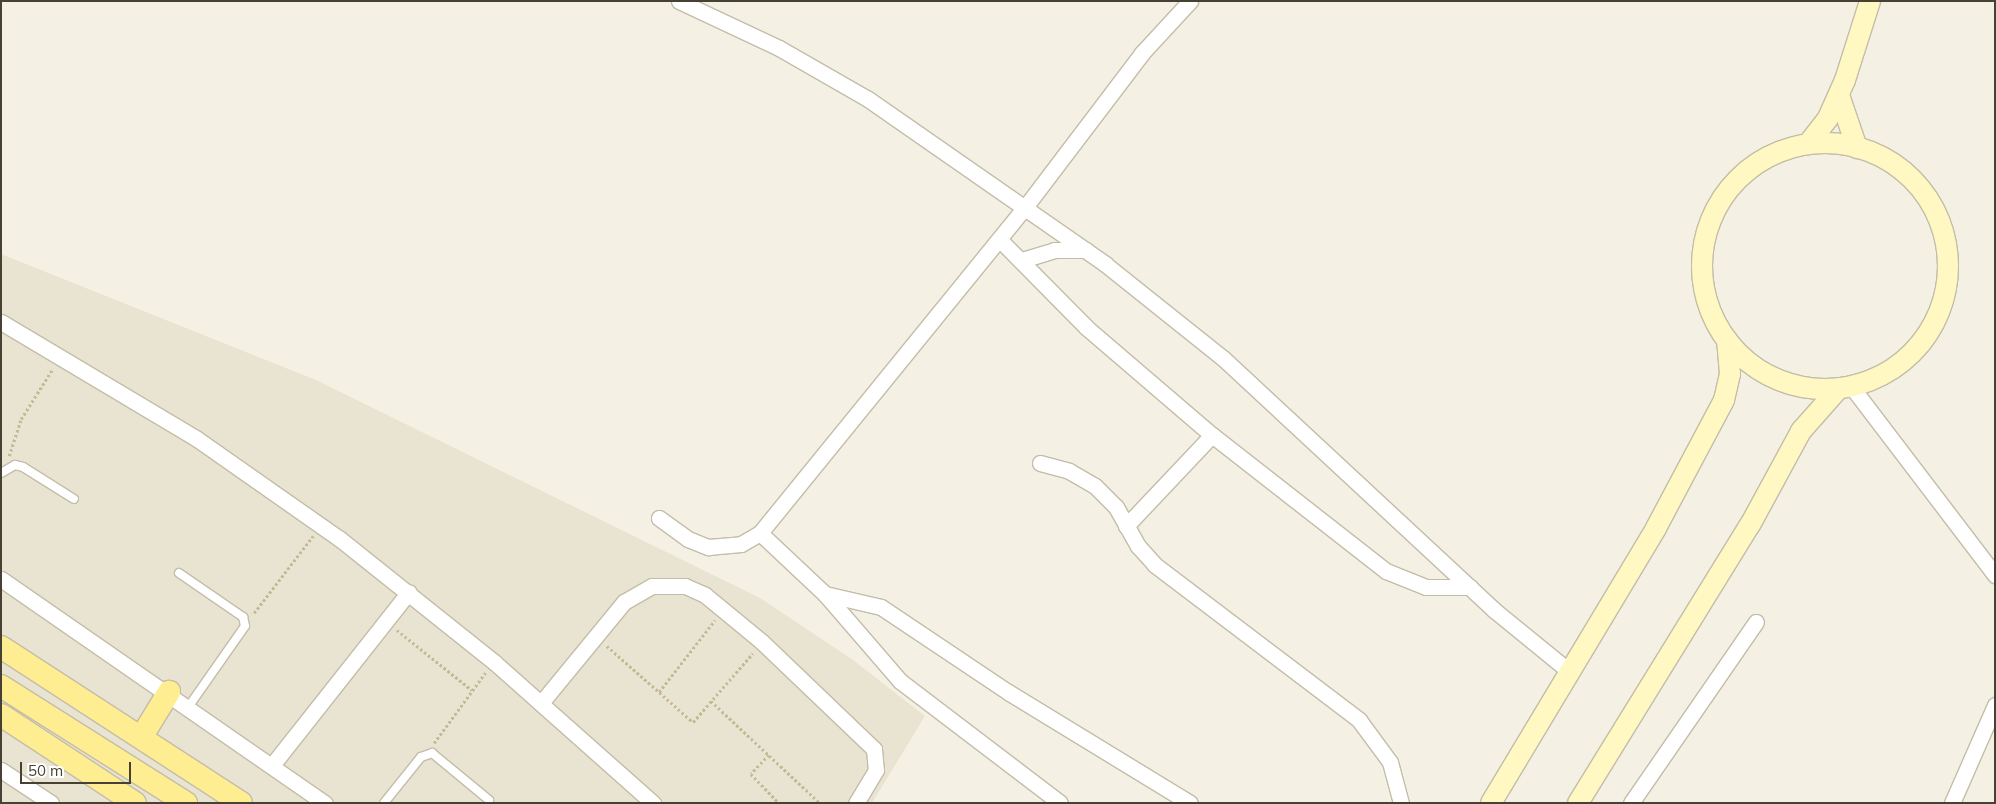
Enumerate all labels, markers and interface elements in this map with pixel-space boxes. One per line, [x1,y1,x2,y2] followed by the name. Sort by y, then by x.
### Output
[22,752,134,784] scale bar
[28,761,63,780] text: 50 m

